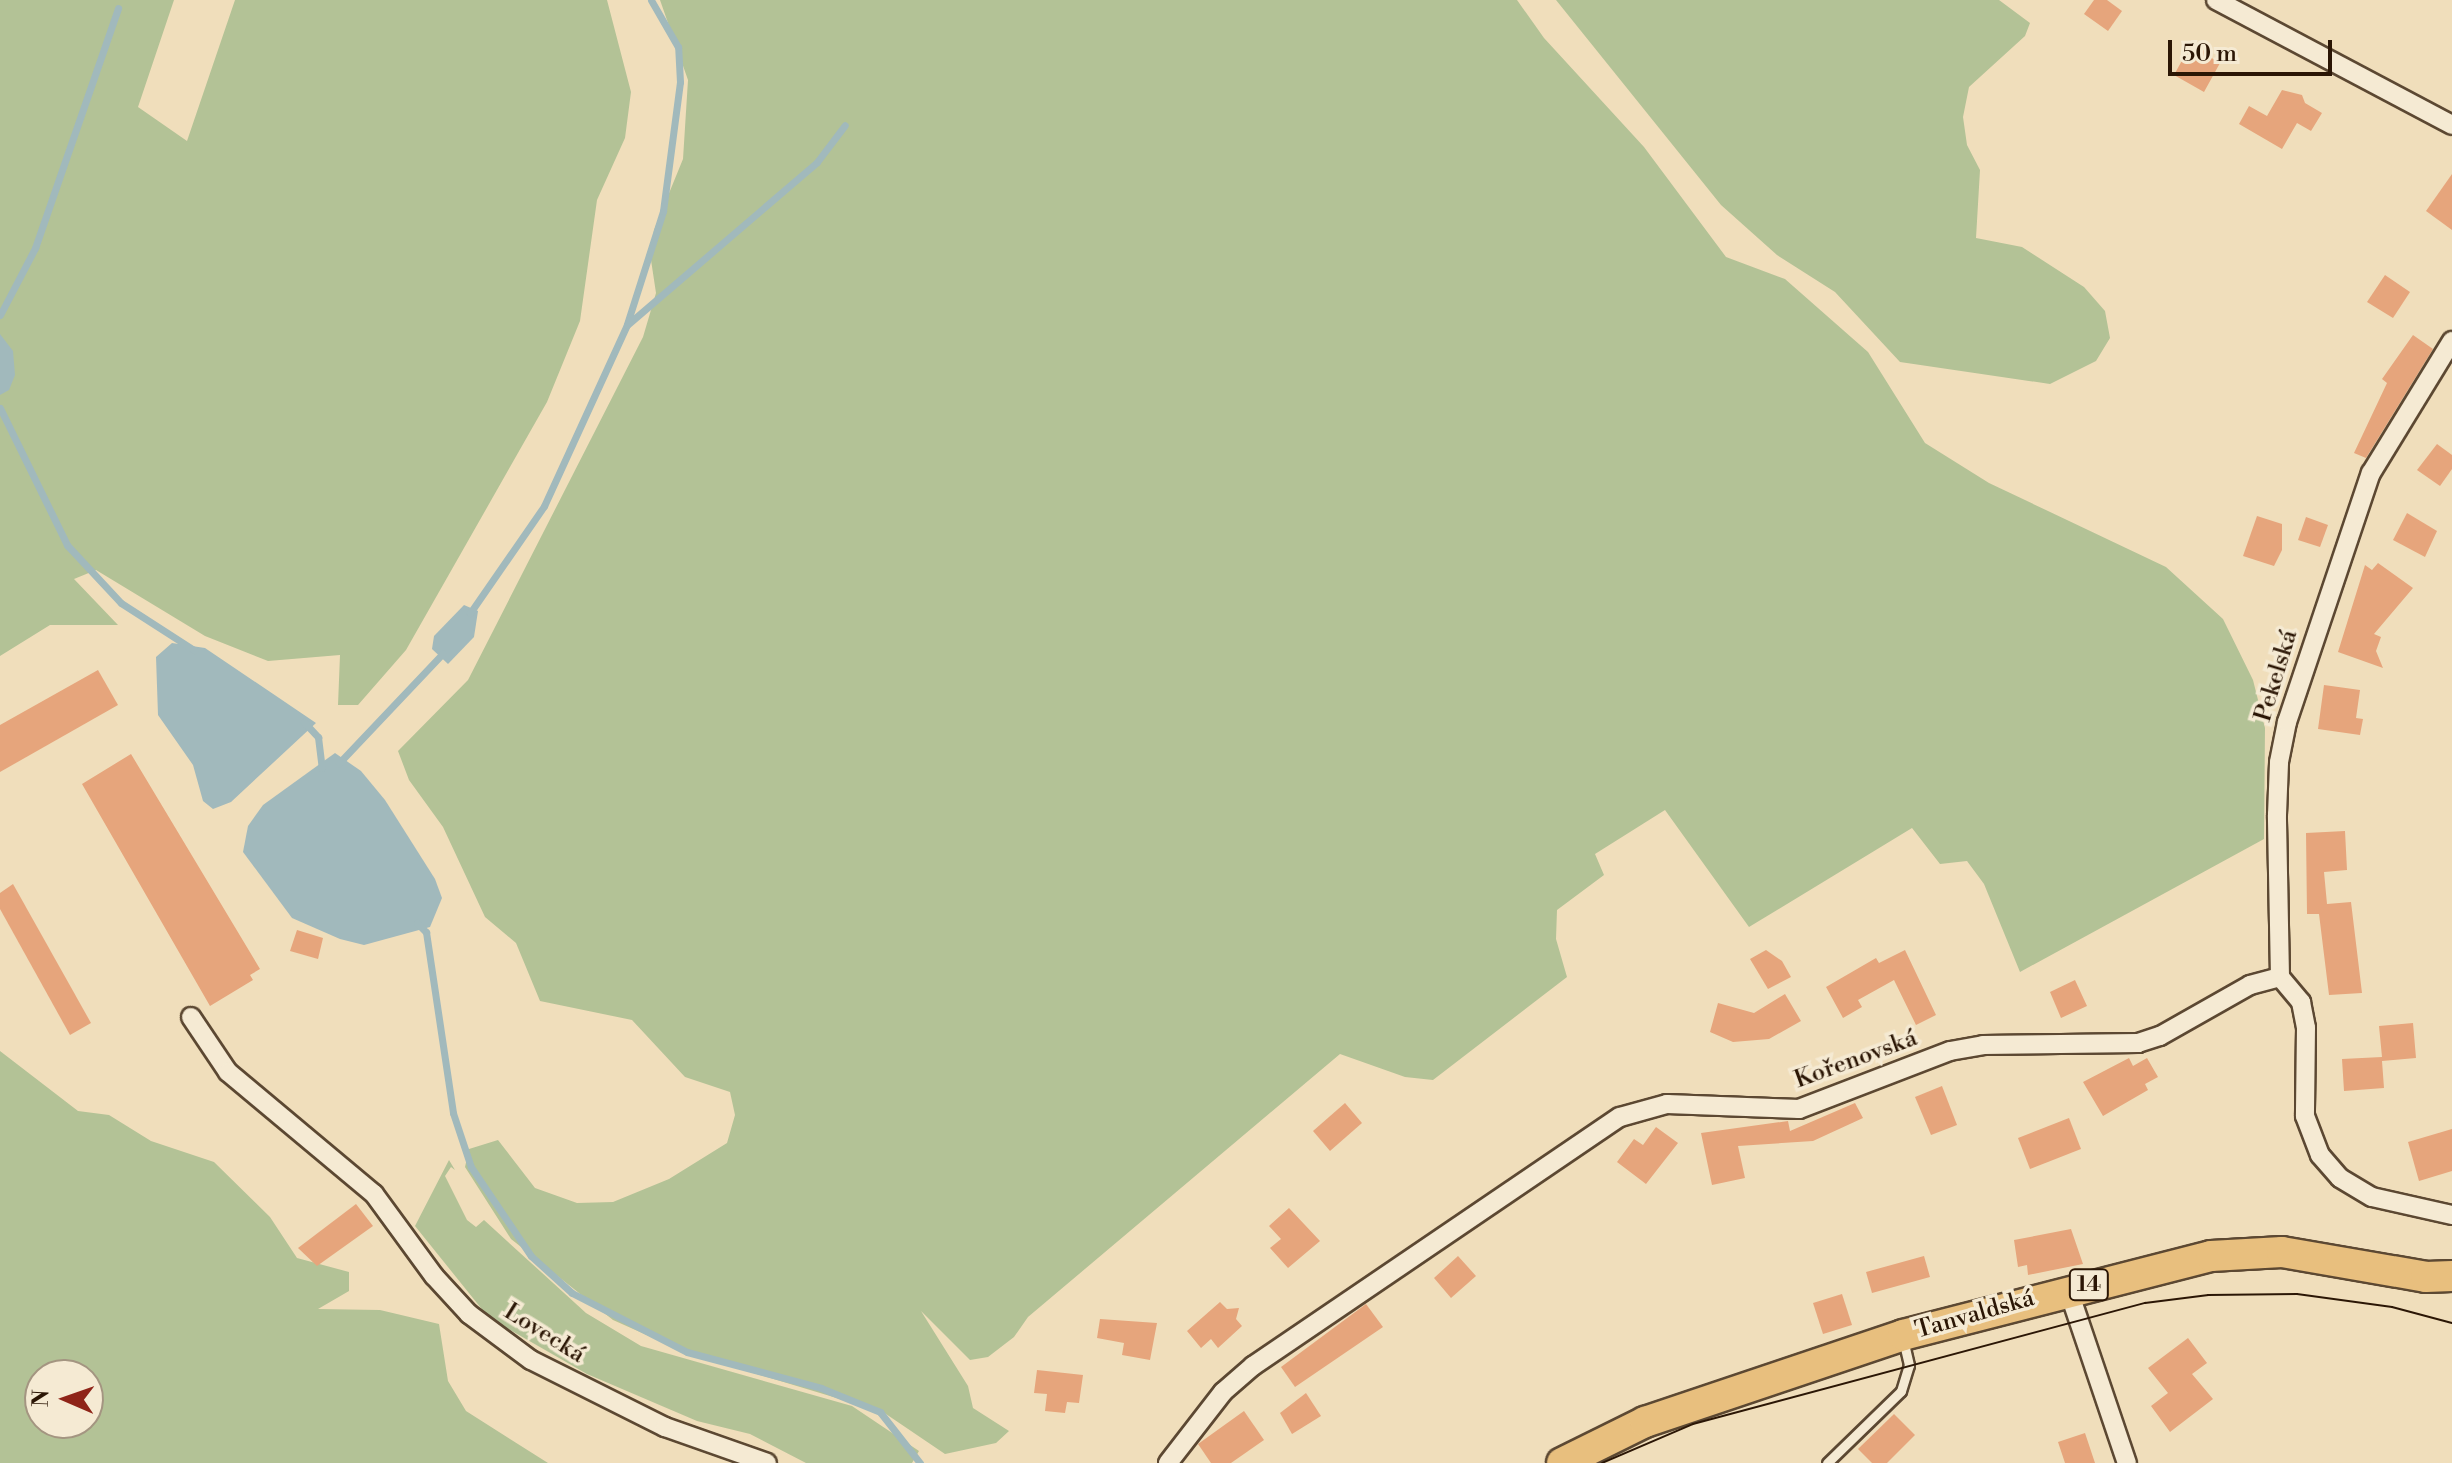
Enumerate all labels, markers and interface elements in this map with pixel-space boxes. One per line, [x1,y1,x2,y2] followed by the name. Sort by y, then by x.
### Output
[2172,24,2336,74] scale bar
[2182,39,2237,69] text: 50 m
[2249,627,2305,725] street label: Pekelská
[1791,1025,1921,1095] street label: Kořenovská
[2067,1267,2111,1303] road number: 14
[1912,1284,2038,1346] street label: Tanvaldská
[498,1298,590,1370] street label: Lovecká
[24,1359,104,1439] north arrow
[28,1389,55,1407] text: N

